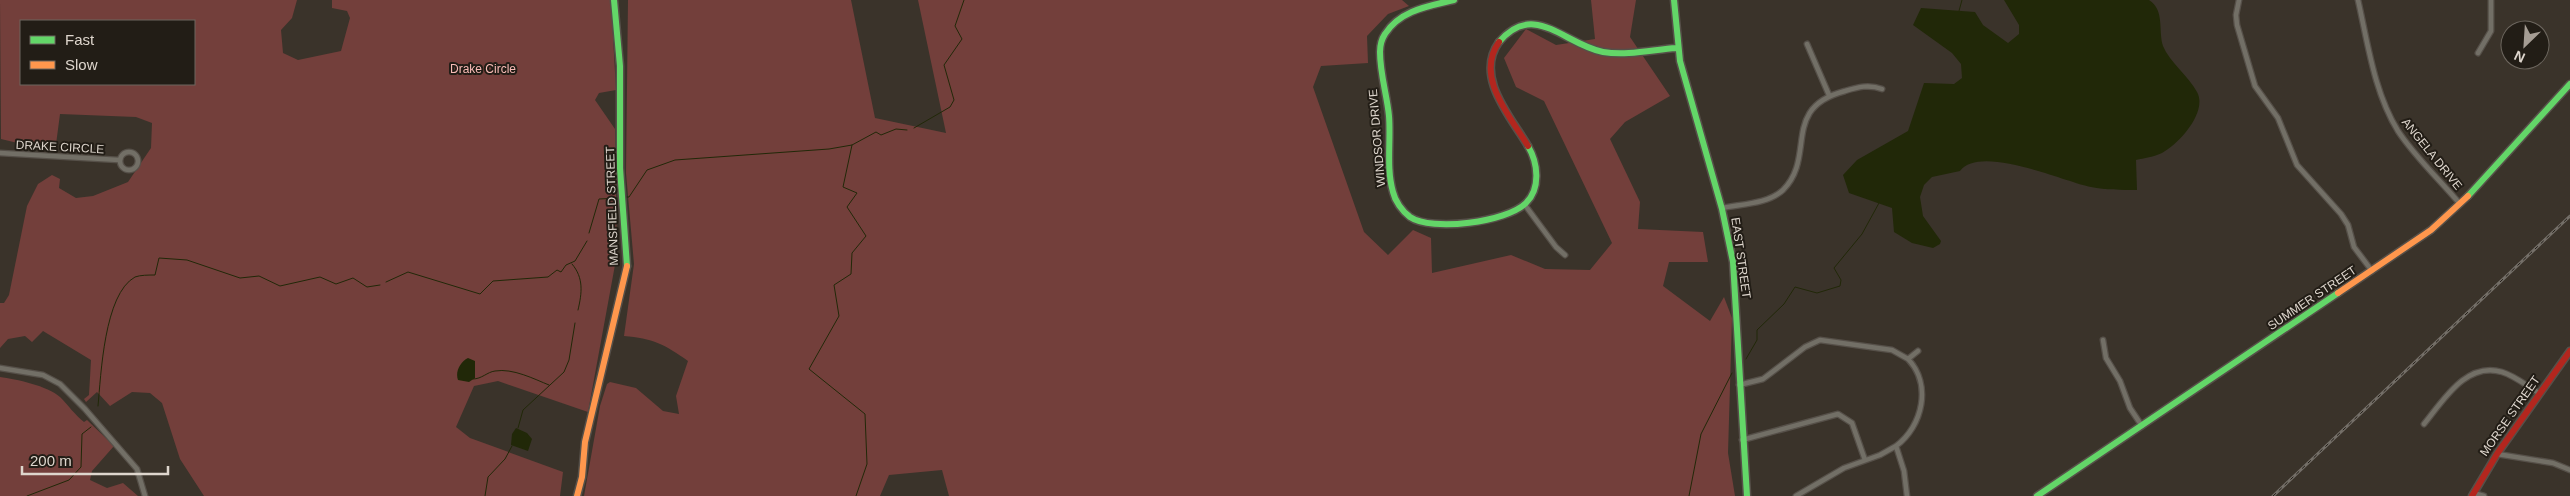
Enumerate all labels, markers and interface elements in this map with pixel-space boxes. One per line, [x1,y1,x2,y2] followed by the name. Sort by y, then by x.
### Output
[20,20,195,85] legend
[2500,20,2550,70] north arrow
[65,31,95,48] text: Fast
[2512,47,2527,66] text: N
[65,56,98,73] text: Slow
[450,62,516,76] park label: Drake Circle
[1366,89,1388,187] street label: WINDSOR DRIVE
[2399,115,2465,193] street label: ANGELA DRIVE
[15,138,105,156] street label: DRAKE CIRCLE
[603,145,621,266] street label: MANSFIELD STREET
[1728,217,1754,300] street label: EAST STREET
[2265,263,2360,333] street label: SUMMER STREET
[2477,373,2543,459] street label: MORSE STREET
[22,444,169,476] scale bar
[30,452,72,469] text: 200 m

